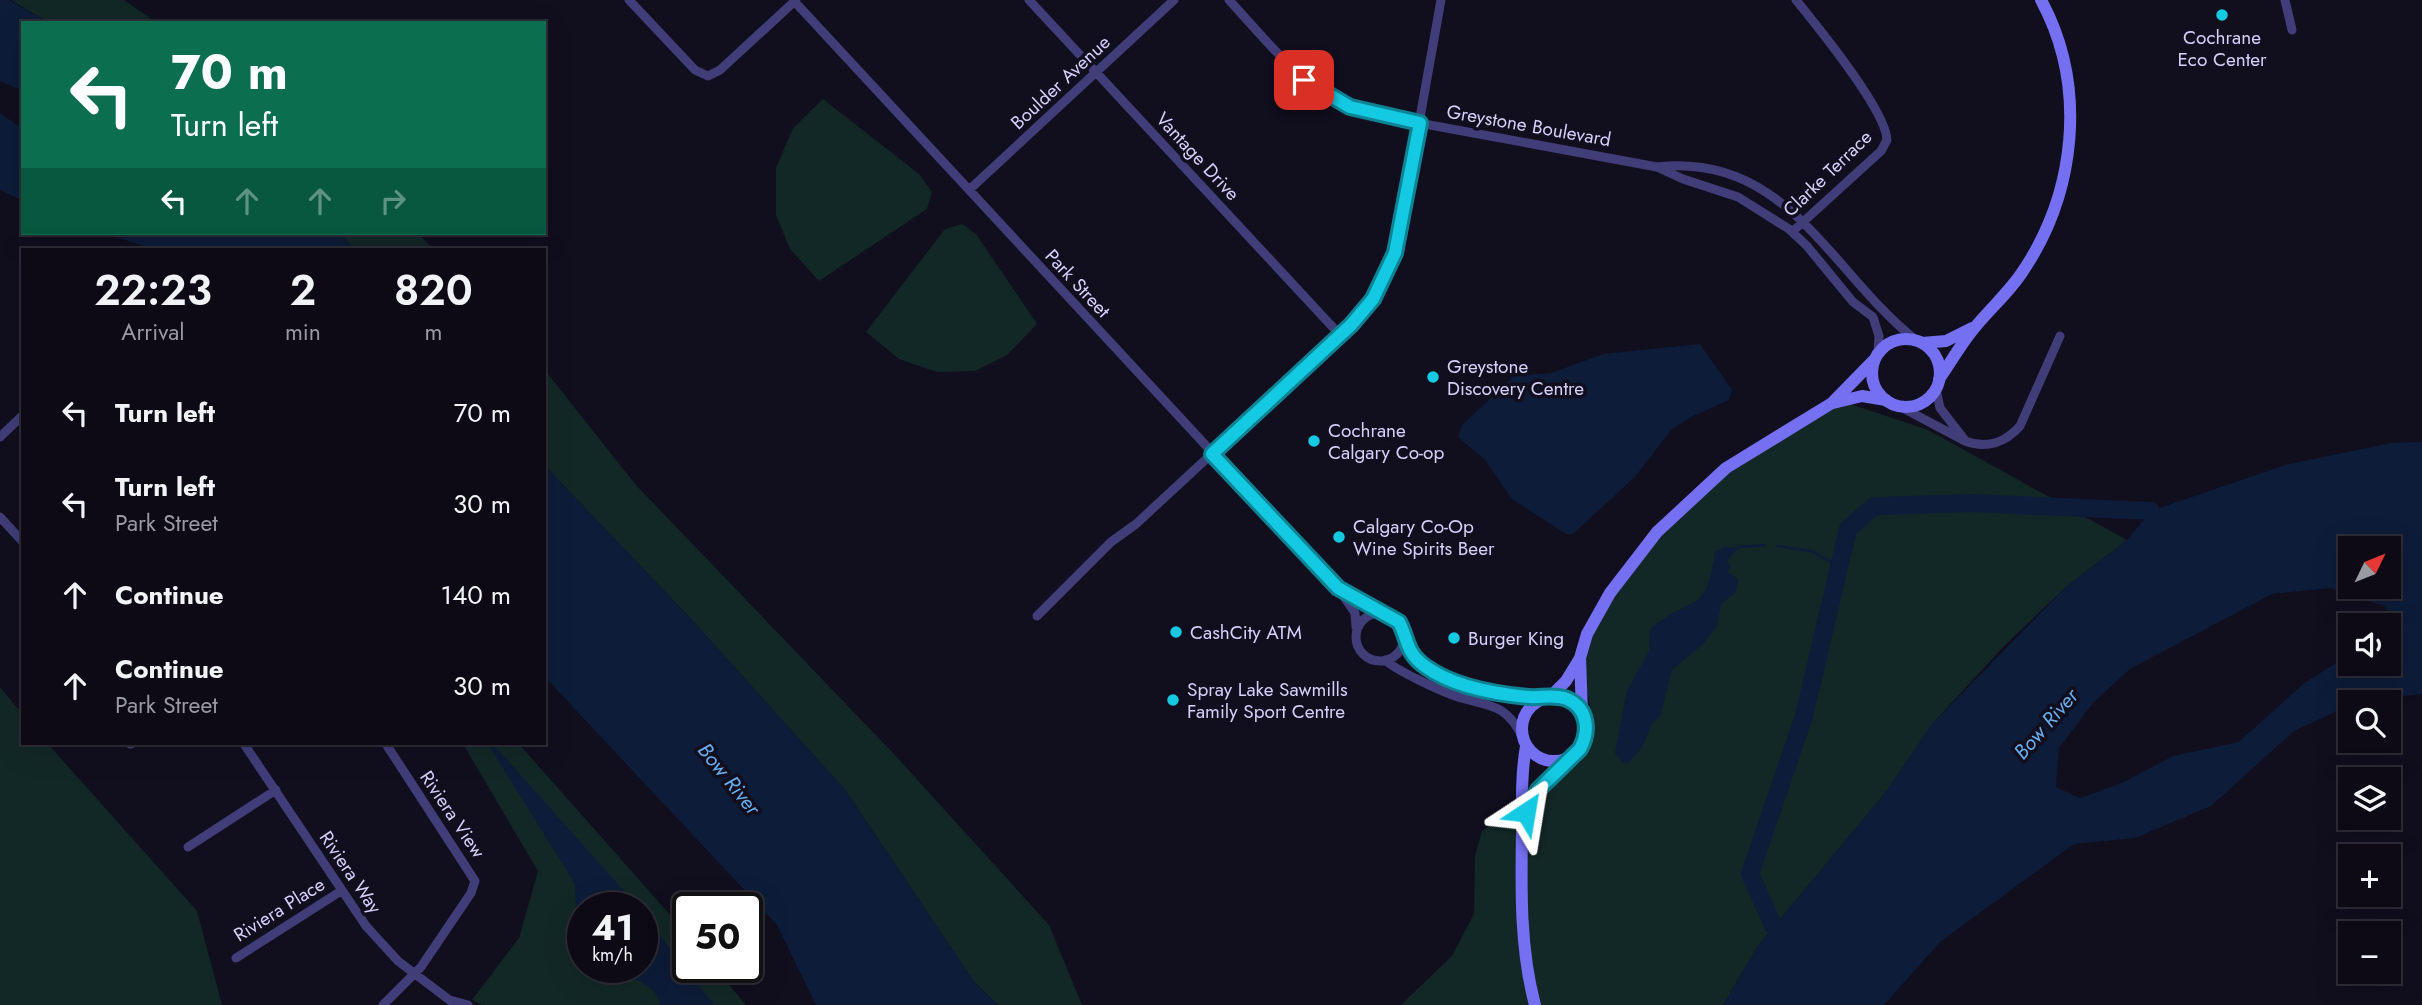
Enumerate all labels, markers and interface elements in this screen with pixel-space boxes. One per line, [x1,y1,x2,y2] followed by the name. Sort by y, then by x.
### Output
[2214,7,2230,23] marker: Cochrane Eco Center
[2177,24,2267,73] place label: Cochrane Eco Center
[1005,29,1116,136] street label: Boulder Avenue
[171,37,288,107] text: 70 m
[56,49,147,140] icon: left
[1274,50,1334,110] pin
[1285,61,1323,99] icon: arrive
[1445,98,1613,153] street label: Greystone Boulevard
[171,102,278,148] text: Turn left
[1150,106,1246,207] street label: Vantage Drive
[1777,124,1878,223] street label: Clarke Terrace
[155,182,193,220] icon: left
[228,182,266,220] icon: ahead
[301,182,339,220] icon: ahead
[374,182,412,220] icon: right
[1039,243,1117,324] street label: Park Street
[94,260,212,321] text: 22:23
[290,260,316,321] text: 2
[394,260,473,321] text: 820
[121,315,185,349] text: Arrival
[285,315,321,349] text: min
[424,315,442,349] text: m
[1447,353,1584,402] place label: Greystone Discovery Centre
[1425,369,1441,385] marker: Greystone Discovery Centre
[56,394,94,432] icon: left
[115,394,215,432] text: Turn left
[454,394,511,432] text: 70 m
[1328,417,1444,466] place label: Cochrane Calgary Co-op
[1306,433,1322,449] marker: Cochrane Calgary Co-op
[115,468,215,506] text: Turn left
[56,485,94,523] icon: left
[453,485,511,523] text: 30 m
[115,506,218,540] text: Park Street
[1353,513,1495,562] place label: Calgary Co-Op Wine Spirits Beer
[1331,529,1347,545] marker: Calgary Co-Op Wine Spirits Beer
[2338,536,2401,598] north arrow
[2338,536,2401,984] map controls
[56,576,94,614] icon: ahead
[115,576,224,614] text: Continue
[440,576,511,614] text: 140 m
[2338,613,2401,676] button: sound
[1190,619,1302,646] place label: CashCity ATM
[1168,624,1184,640] marker: CashCity ATM
[1468,625,1564,652] place label: Burger King
[1446,630,1462,646] marker: Burger King
[115,650,224,688] text: Continue
[56,667,94,705] icon: ahead
[453,667,511,705] text: 30 m
[1187,676,1348,725] place label: Spray Lake Sawmills Family Sport Centre
[2007,681,2086,766] water label: Bow River
[115,688,218,722] text: Park Street
[2338,690,2401,753] button: search
[1165,692,1181,708] marker: Spray Lake Sawmills Family Sport Centre
[691,736,768,822] water label: Bow River
[413,765,492,863] street label: Riviera View
[2338,767,2401,830] button: layers
[1489,775,1563,849] position arrow
[313,826,389,919] street label: Riviera Way
[2338,844,2401,907] button: +
[229,871,330,948] street label: Riviera Place
[672,892,763,983] speed limit sign: 50
[591,903,634,953] text: 41
[2338,921,2401,984] button: −
[592,942,633,968] text: km/h

